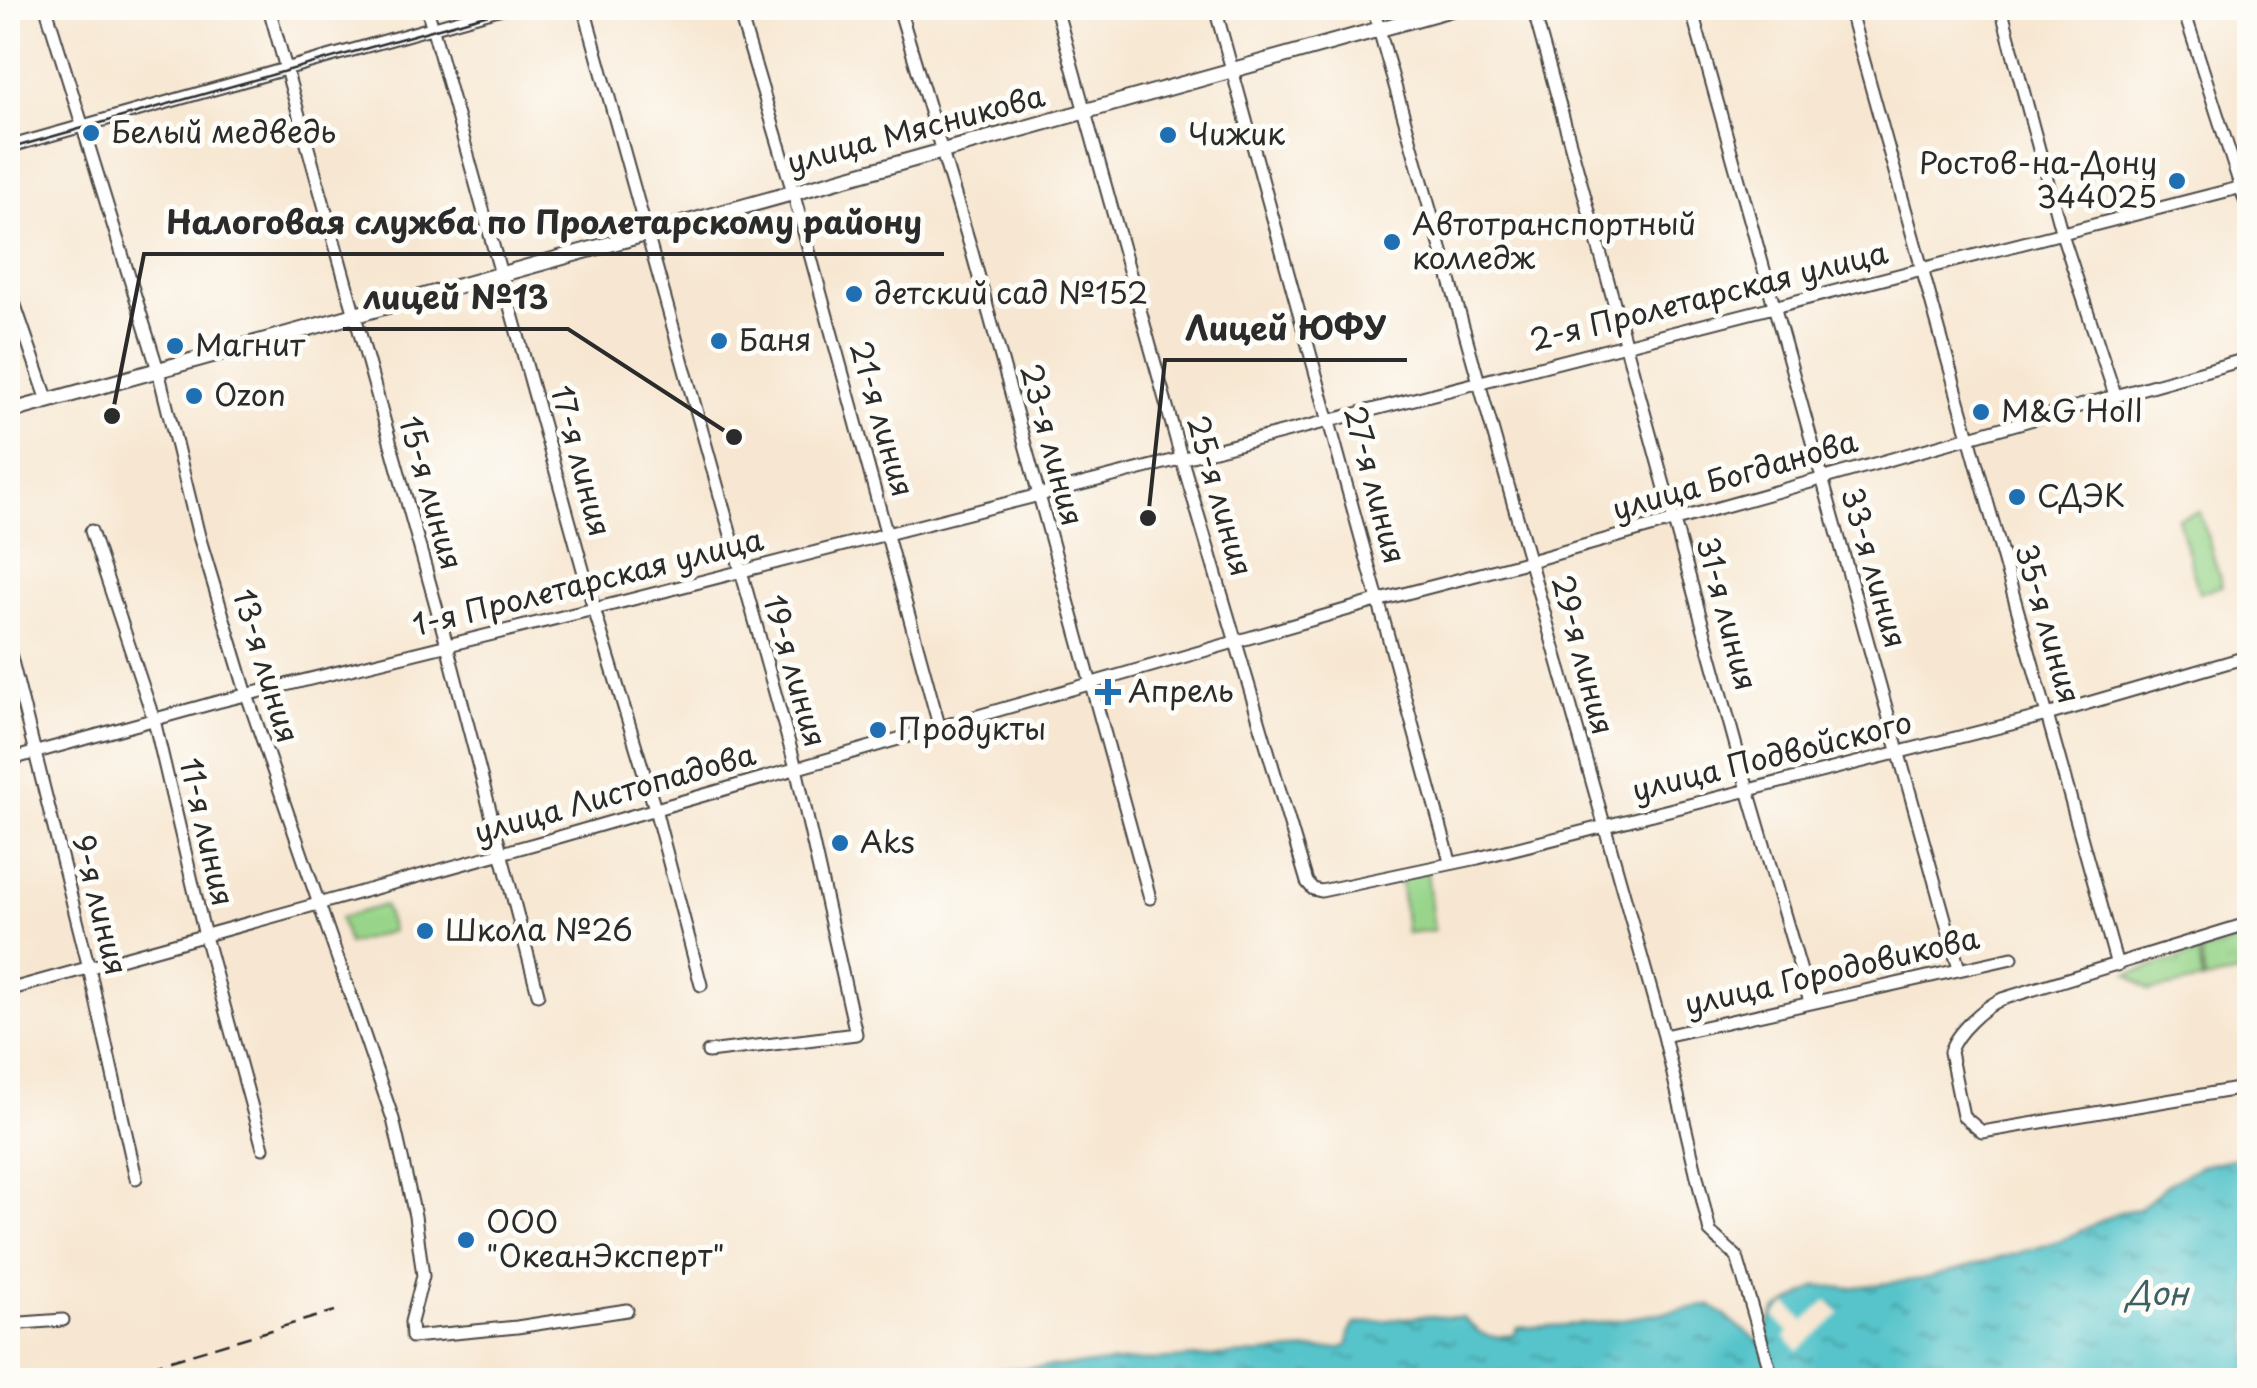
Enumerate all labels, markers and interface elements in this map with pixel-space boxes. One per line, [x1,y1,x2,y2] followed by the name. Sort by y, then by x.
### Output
[781,71,1050,184] street label: улица Мясникова
[111,108,336,153] place label: Белый медведь
[1188,110,1285,155] place label: Чижик
[80,122,102,144] marker: Белый медведь
[1157,124,1179,146] marker: Чижик
[1919,139,2157,218] place label: Ростов-на-Дону 344025
[2166,170,2188,192] marker: Ростов-на-Дону 344025
[144,192,944,254] callout: Налоговая служба по Пролетарскому району
[166,197,922,245] text: Налоговая служба по Пролетарскому району
[1412,200,1696,279] place label: Автотранспортный колледж
[1525,228,1892,361] street label: 2-я Пролетарская улица
[1381,231,1403,253] marker: Автотранспортный колледж
[343,267,568,329] callout: лицей №13
[874,269,1148,314] place label: детский сад №152
[362,272,549,320] text: лицей №13
[843,283,865,305] marker: детский сад №152
[1165,298,1407,360] callout: Лицей ЮФУ
[1185,303,1387,351] text: Лицей ЮФУ
[739,316,811,361] place label: Баня
[195,321,306,366] place label: Магнит
[708,330,730,352] marker: Баня
[164,335,186,357] marker: Магнит
[840,335,927,502] street label: 21-я линия
[1010,358,1097,530] street label: 23-я линия
[214,371,286,416] place label: Ozon
[541,380,624,541] street label: 17-я линия
[183,385,205,407] marker: Ozon
[2001,387,2142,432] place label: M&G Holl
[1334,400,1419,568] street label: 27-я линия
[1970,401,1992,423] marker: M&G Holl
[389,410,476,575] street label: 15-я линия
[1177,410,1266,581] street label: 25-я линия
[1606,417,1863,530] street label: улица Богданова
[2037,472,2125,517] place label: СДЭК
[1831,482,1920,653] street label: 33-я линия
[2006,486,2028,508] marker: СДЭК
[407,515,768,646] street label: 1-я Пролетарская улица
[1686,532,1770,695] street label: 31-я линия
[2005,538,2094,708] street label: 35-я линия
[1541,569,1627,739] street label: 29-я линия
[223,583,312,748] street label: 13-я линия
[753,589,840,752] street label: 19-я линия
[1128,667,1234,712] place label: Апрель
[1097,681,1119,703] marker: Апрель
[1627,698,1916,811] street label: улица Подвойского
[898,705,1046,750] place label: Продукты
[867,719,889,741] marker: Продукты
[468,730,761,853] street label: улица Листопадова
[170,753,247,910] street label: 11-я линия
[860,818,915,863] place label: Aks
[62,829,141,979] street label: 9-я линия
[829,832,851,854] marker: Aks
[445,906,633,951] place label: Школа №26
[1680,914,1984,1025] street label: улица Городовикова
[414,920,436,942] marker: Школа №26
[486,1198,725,1277] place label: ООО "ОкеанЭксперт"
[455,1229,477,1251] marker: ООО "ОкеанЭксперт"
[2123,1268,2190,1316] water label: Дон

